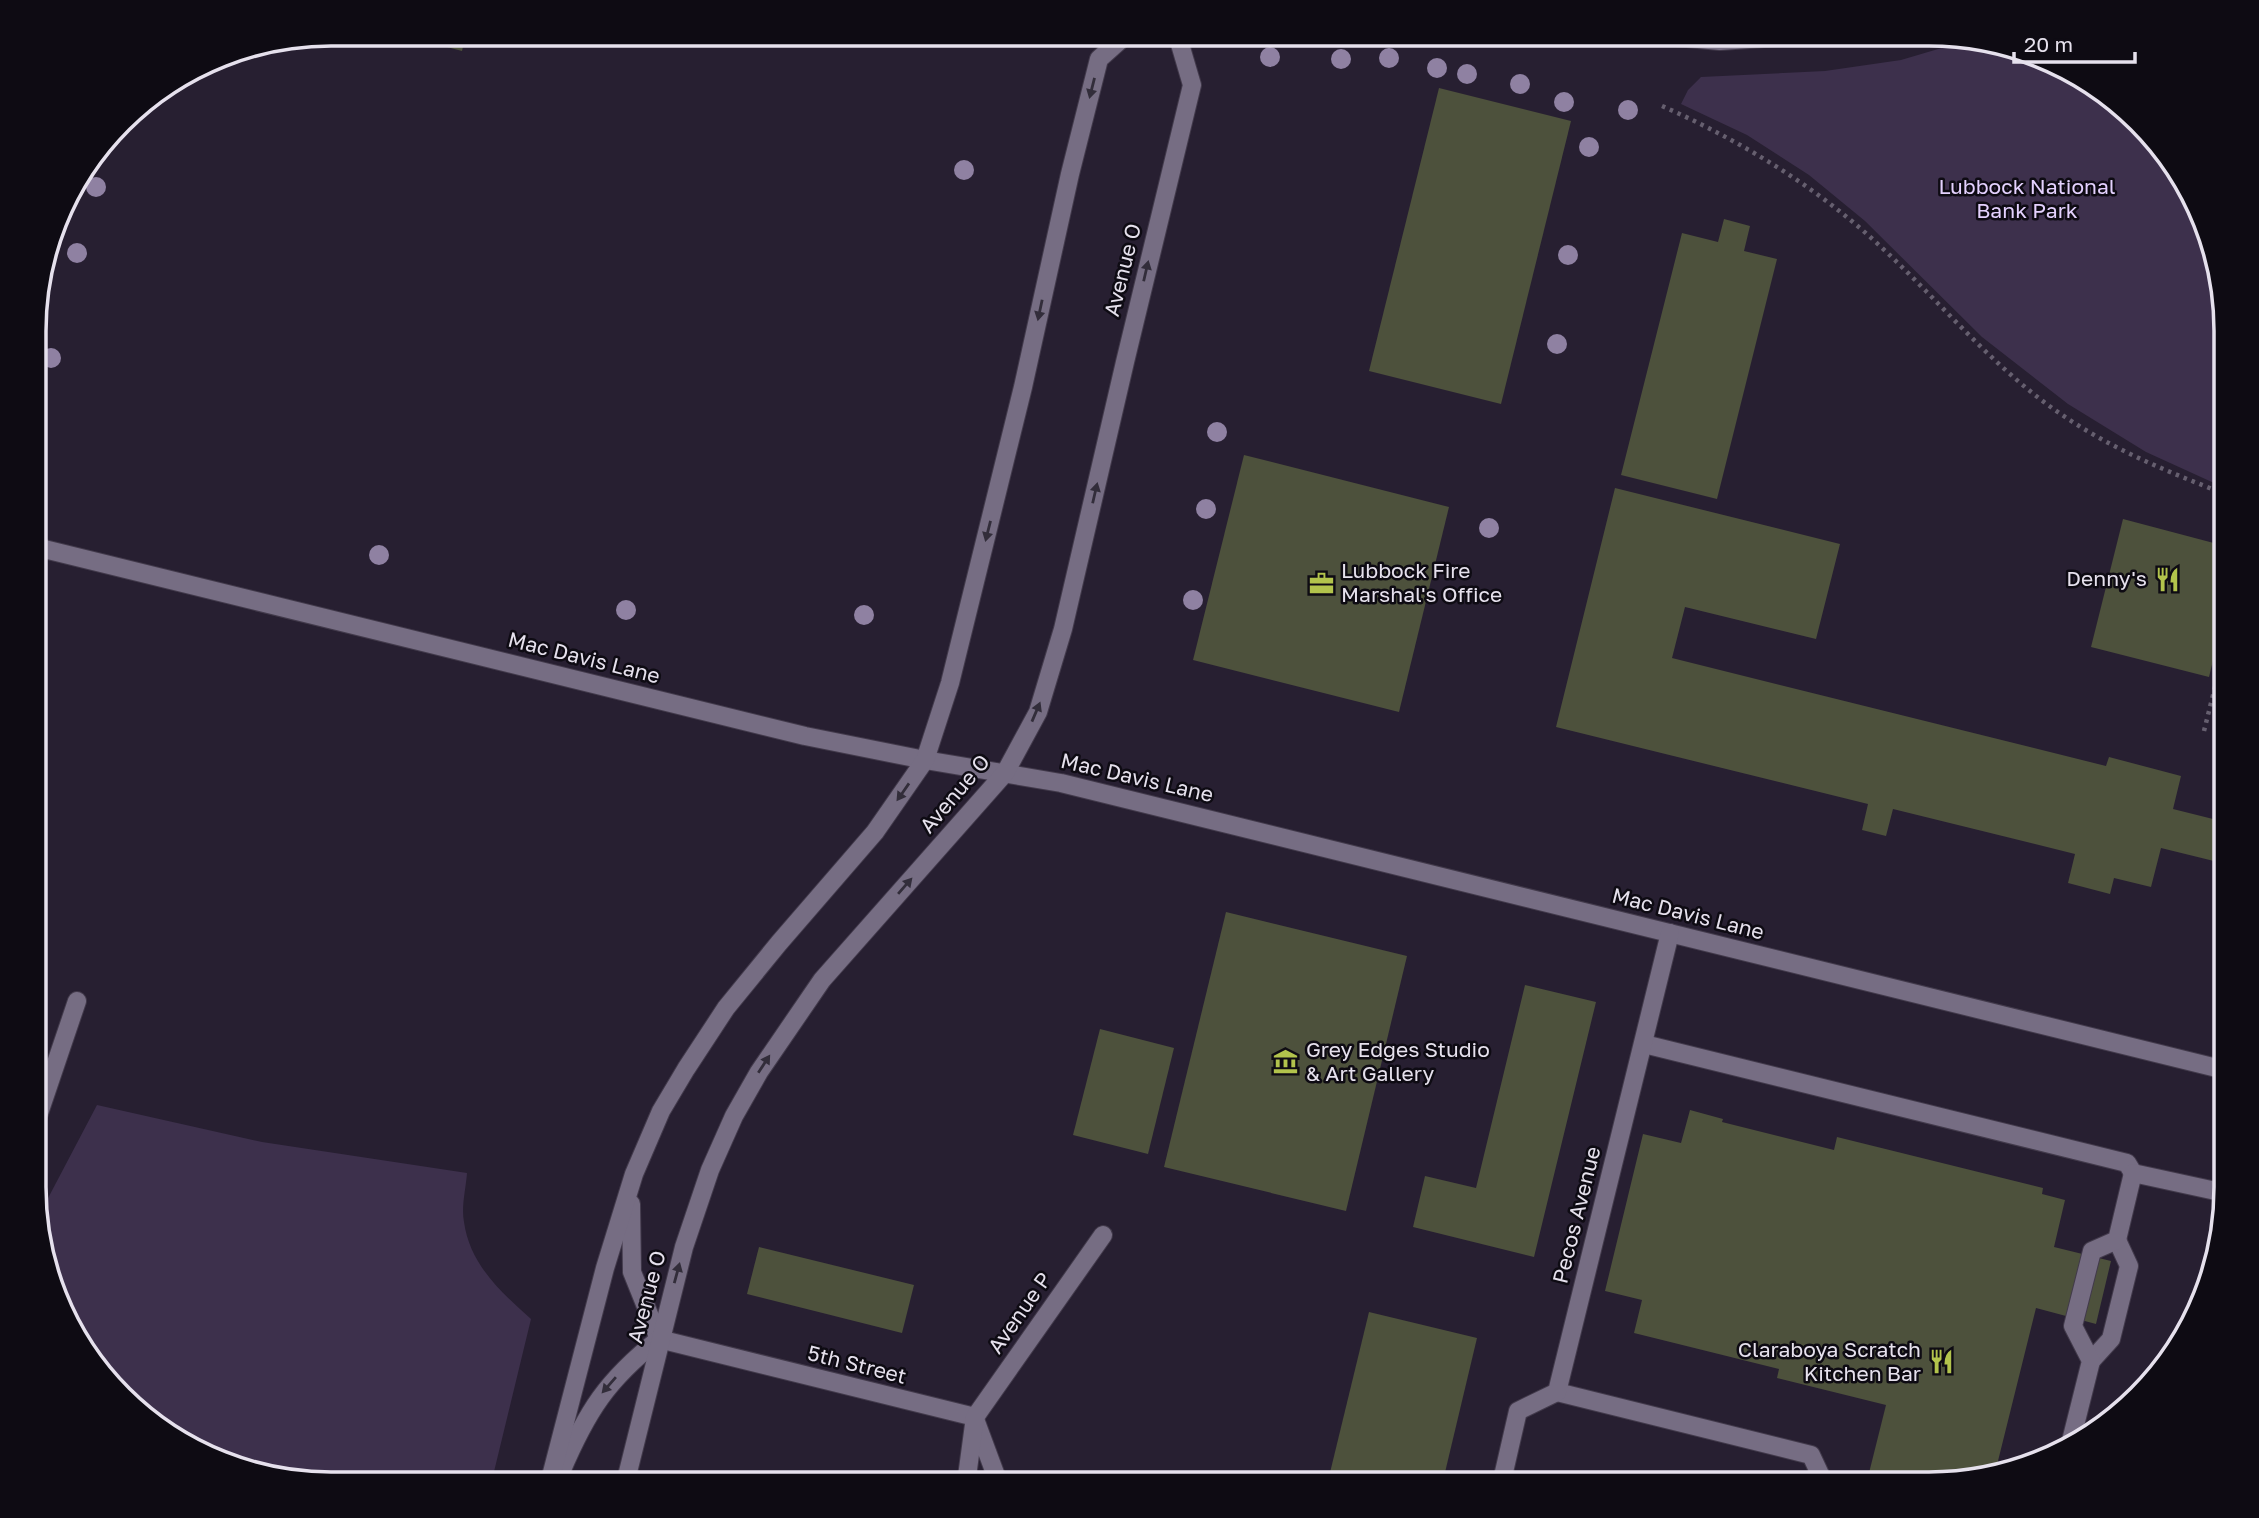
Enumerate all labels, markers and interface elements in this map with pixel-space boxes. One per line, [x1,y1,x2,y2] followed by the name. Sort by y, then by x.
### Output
[2014,21,2135,65] scale bar
[2024,31,2073,57] text: 20 m
[1086,78,1097,100] one-way arrow
[1939,173,2116,223] park label: Lubbock National Bank Park
[1098,221,1146,319] street label: Avenue O
[1141,260,1152,282] one-way arrow
[1034,299,1045,321] one-way arrow
[1089,482,1100,504] one-way arrow
[982,520,993,542] one-way arrow
[1341,557,1502,607] place label: Lubbock Fire Marshal's Office
[2066,565,2147,591] place label: Denny's
[2153,565,2181,593] restaurant icon: Denny's
[1307,569,1335,597] office icon: Lubbock Fire Marshal's Office
[506,626,663,688] street label: Mac Davis Lane
[1031,702,1042,723] one-way arrow
[1058,747,1216,807] street label: Mac Davis Lane
[914,749,995,838] street label: Avenue O
[896,783,910,801] one-way arrow
[897,877,913,895] one-way arrow
[1610,882,1767,944] street label: Mac Davis Lane
[1306,1036,1490,1086] place label: Grey Edges Studio & Art Gallery
[1272,1048,1300,1076] museum icon: Grey Edges Studio & Art Gallery
[758,1054,771,1074] one-way arrow
[1546,1144,1606,1286] street label: Pecos Avenue
[621,1248,671,1346] street label: Avenue O
[672,1262,683,1284] one-way arrow
[982,1267,1057,1358] street label: Avenue P
[1738,1336,1921,1386] place label: Claraboya Scratch Kitchen Bar
[805,1339,909,1389] street label: 5th Street
[1927,1348,1955,1376] restaurant icon: Claraboya Scratch Kitchen Bar
[602,1376,618,1393] one-way arrow

